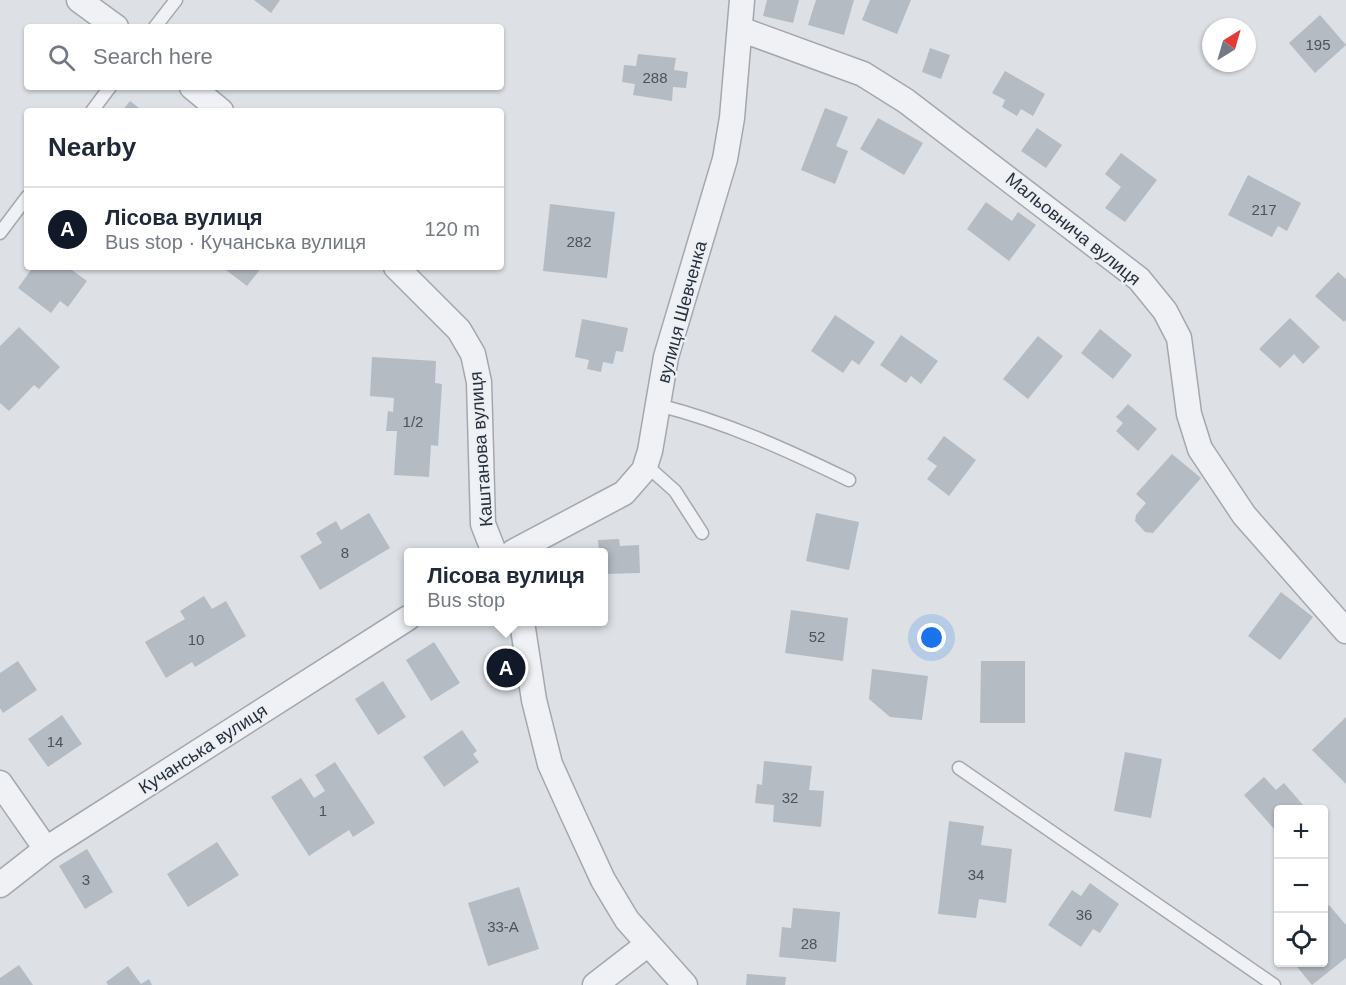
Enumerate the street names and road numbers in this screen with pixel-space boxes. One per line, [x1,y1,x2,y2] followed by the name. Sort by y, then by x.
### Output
[1002,169,1144,289] street label: Мальовнича вулиця
[653,238,711,385] street label: вулиця Шевченка
[466,371,496,527] street label: Каштанова вулиця
[135,700,271,798] street label: Кучанська вулиця

